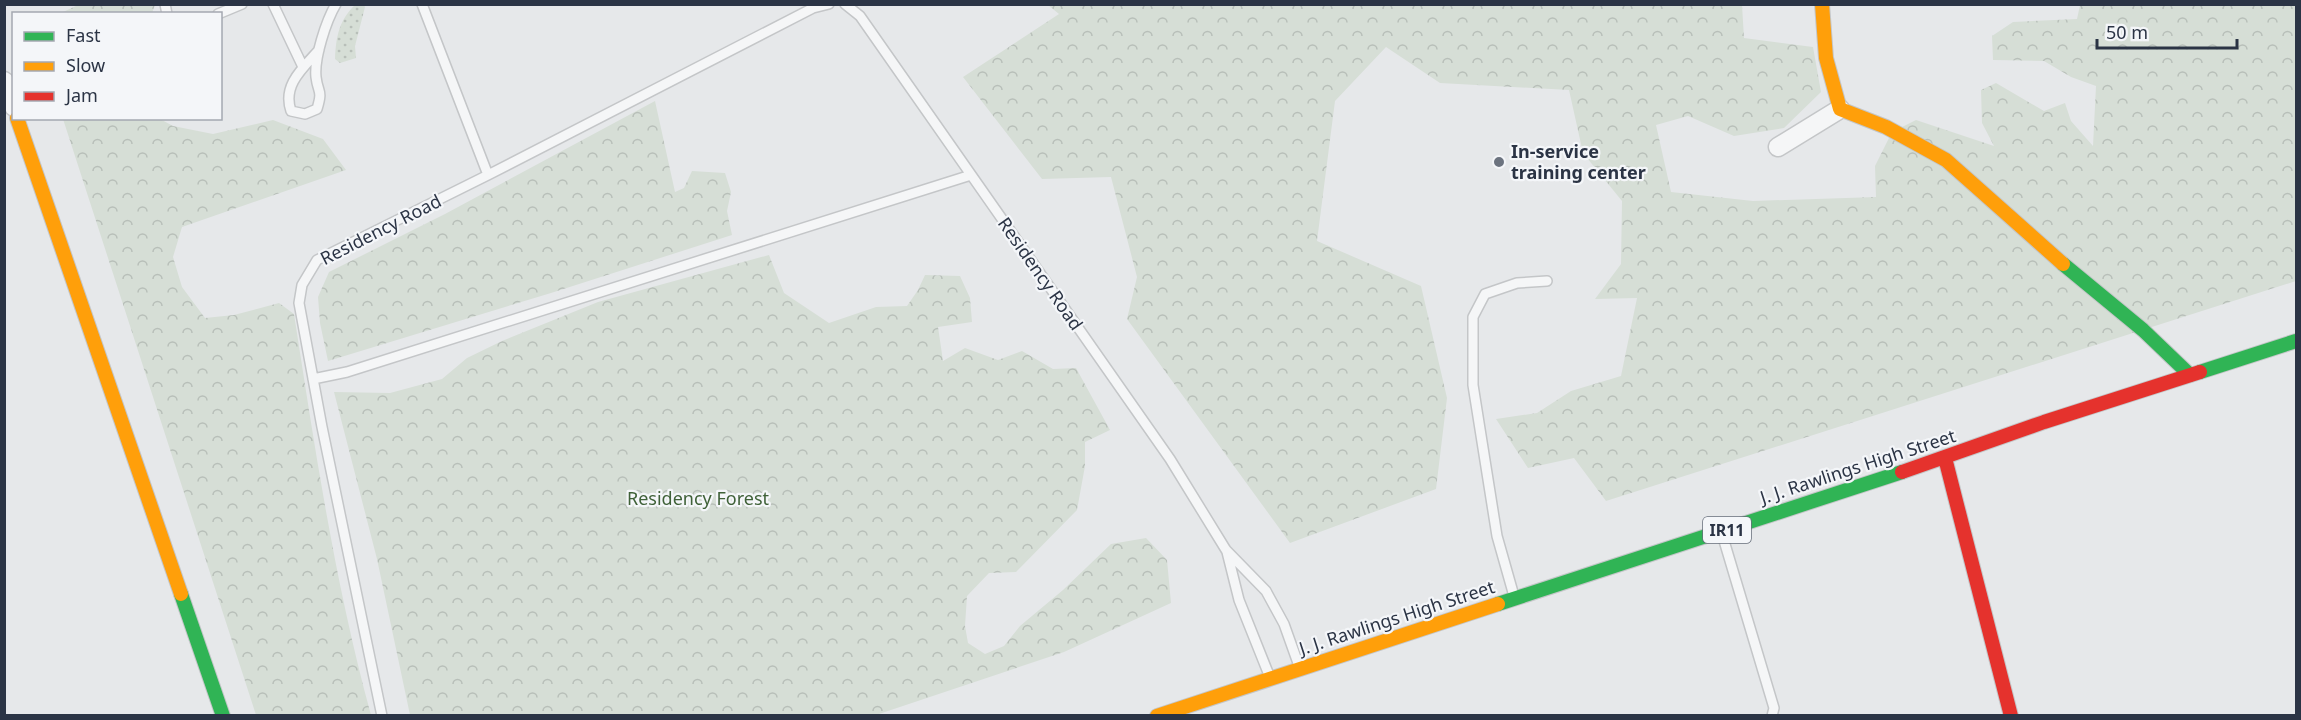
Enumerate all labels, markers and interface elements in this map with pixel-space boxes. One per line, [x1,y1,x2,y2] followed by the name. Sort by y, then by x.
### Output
[12,12,222,120] legend
[2097,12,2236,50] scale bar
[2106,20,2148,44] text: 50 m
[66,23,101,47] text: Fast
[66,53,105,77] text: Slow
[64,83,98,107] text: Jam
[1511,139,1646,184] place label: In-service training center
[1492,155,1506,169] marker: In-service training center
[316,188,445,270] street label: Residency Road
[993,212,1089,335] street label: Residency Road
[1755,423,1959,510] street label: J. J. Rawlings High Street
[627,486,770,510] park label: Residency Forest
[1703,517,1751,543] road number: IR11
[1294,574,1498,661] street label: J. J. Rawlings High Street

